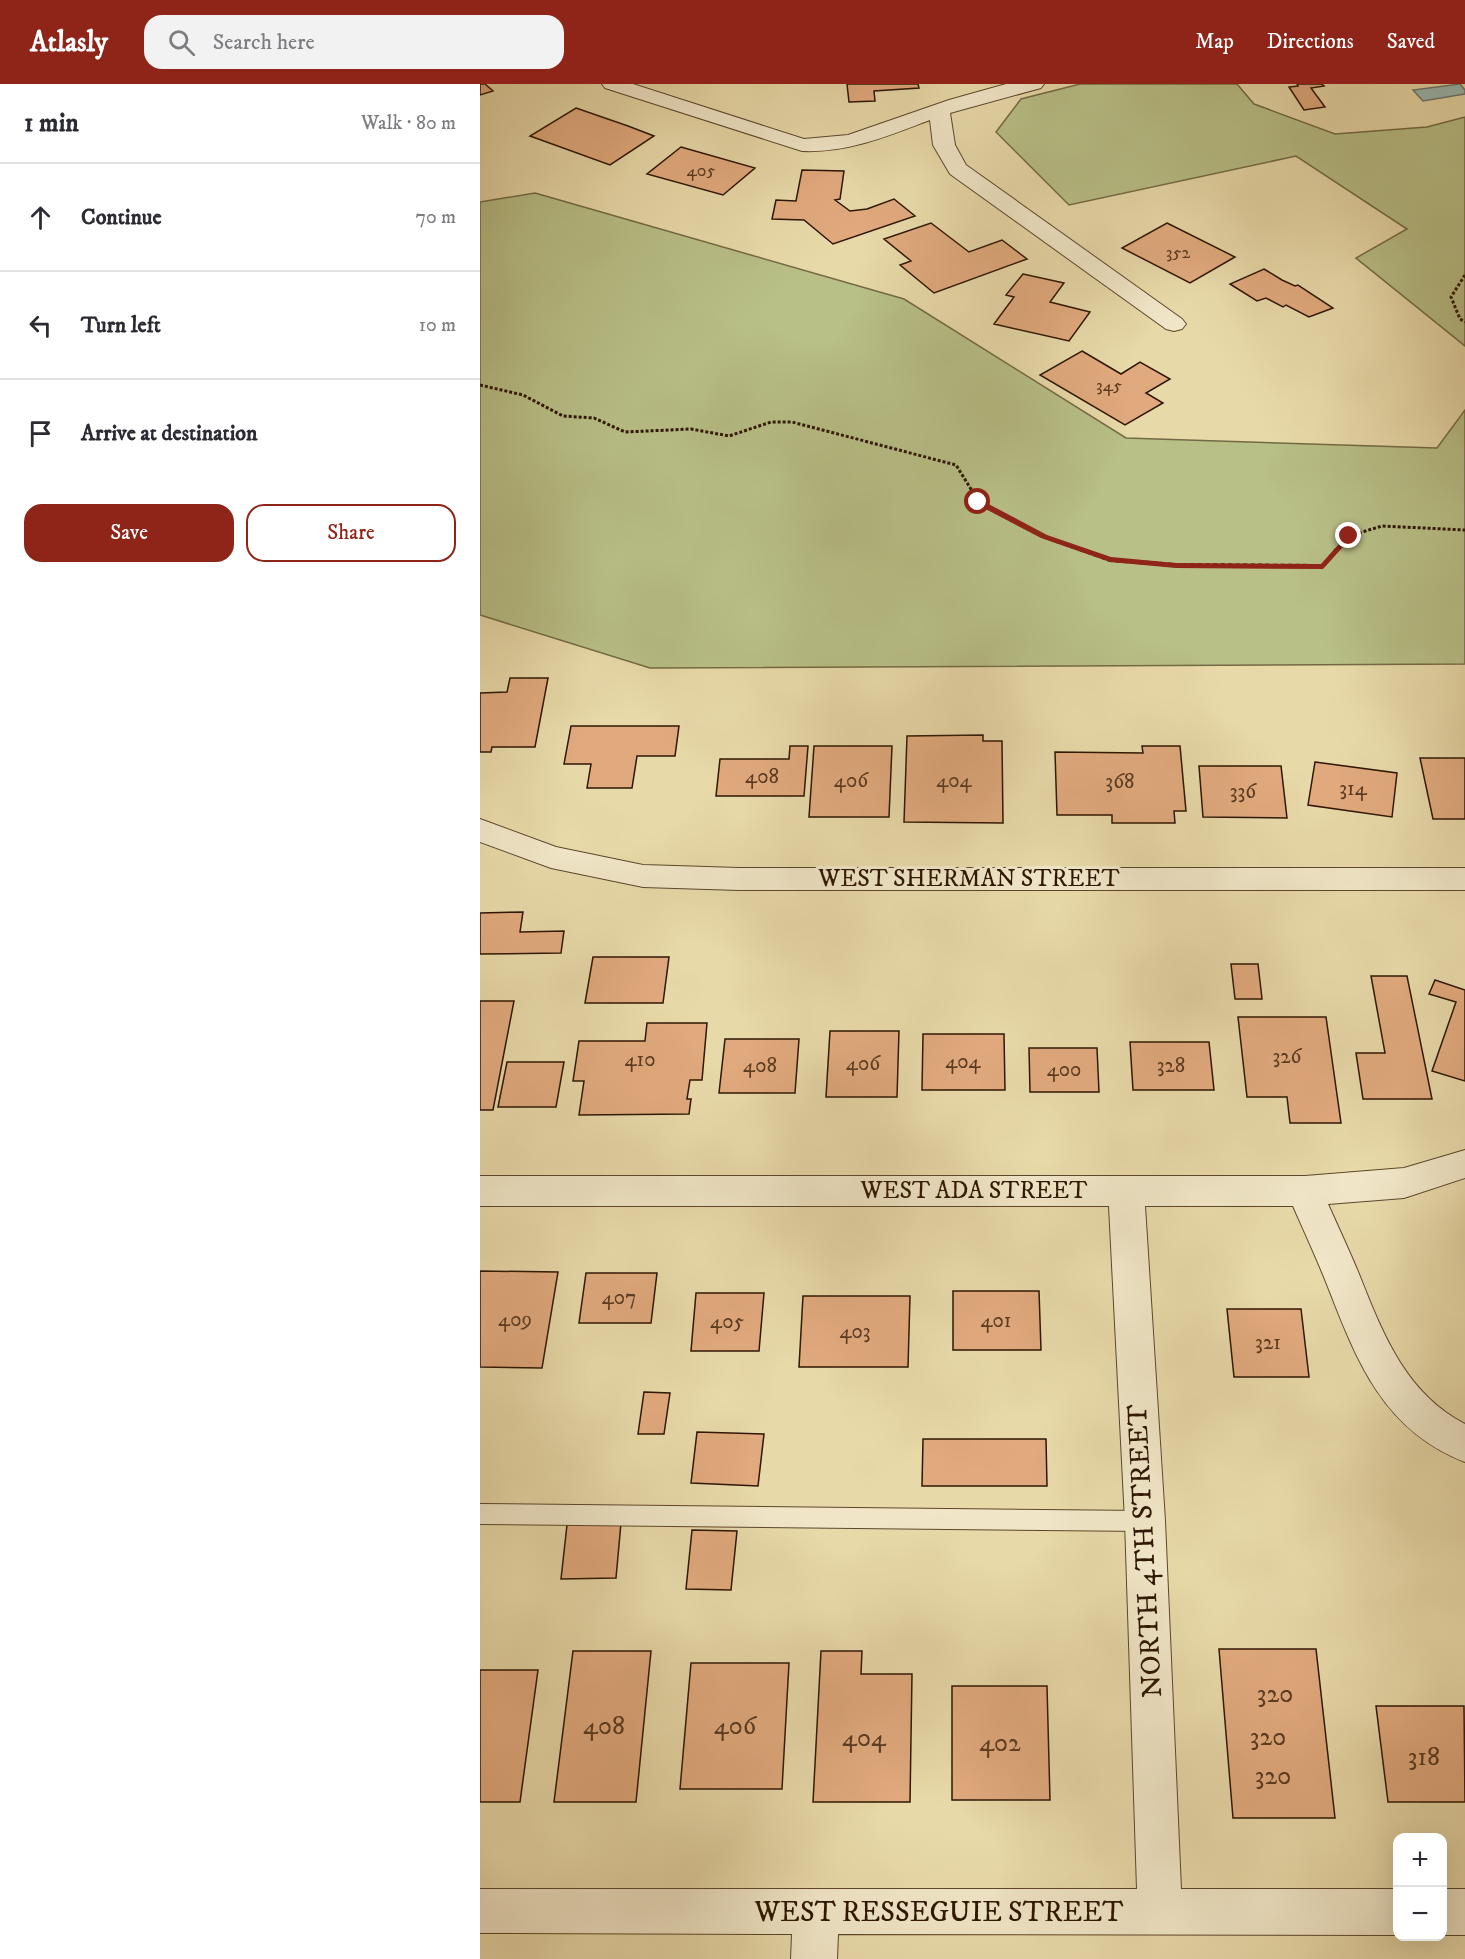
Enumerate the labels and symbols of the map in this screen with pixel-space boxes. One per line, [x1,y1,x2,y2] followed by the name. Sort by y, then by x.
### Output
[687,160,716,182] house number: 405
[1166,242,1190,264] house number: 352
[1096,375,1122,397] house number: 345
[964,488,990,514] route start
[1335,522,1361,548] route end
[745,764,779,790] house number: 408
[834,768,869,794] house number: 406
[936,768,973,794] house number: 404
[1105,769,1135,795] house number: 368
[1339,776,1368,802] house number: 314
[1230,779,1257,805] house number: 336
[817,864,1120,894] street label: WEST SHERMAN STREET
[1272,1044,1303,1070] house number: 326
[624,1047,656,1073] house number: 410
[945,1049,982,1075] house number: 404
[846,1051,881,1077] house number: 406
[743,1053,777,1079] house number: 408
[1157,1053,1185,1079] house number: 328
[1047,1057,1081,1083] house number: 400
[859,1176,1088,1206] street label: WEST ADA STREET
[602,1285,636,1311] house number: 407
[498,1307,532,1333] house number: 409
[980,1308,1012,1334] house number: 401
[710,1309,744,1335] house number: 405
[839,1319,871,1345] house number: 403
[1255,1330,1281,1356] house number: 321
[1120,1403,1170,1699] street label: NORTH 4TH STREET
[1257,1678,1293,1711] house number: 320
[583,1710,625,1743] house number: 408
[714,1710,758,1743] house number: 406
[1250,1721,1286,1754] house number: 320
[842,1722,887,1755] house number: 404
[979,1727,1021,1760] house number: 402
[1408,1741,1440,1774] house number: 318
[1255,1760,1291,1793] house number: 320
[754,1895,1124,1930] street label: WEST RESSEGUIE STREET

